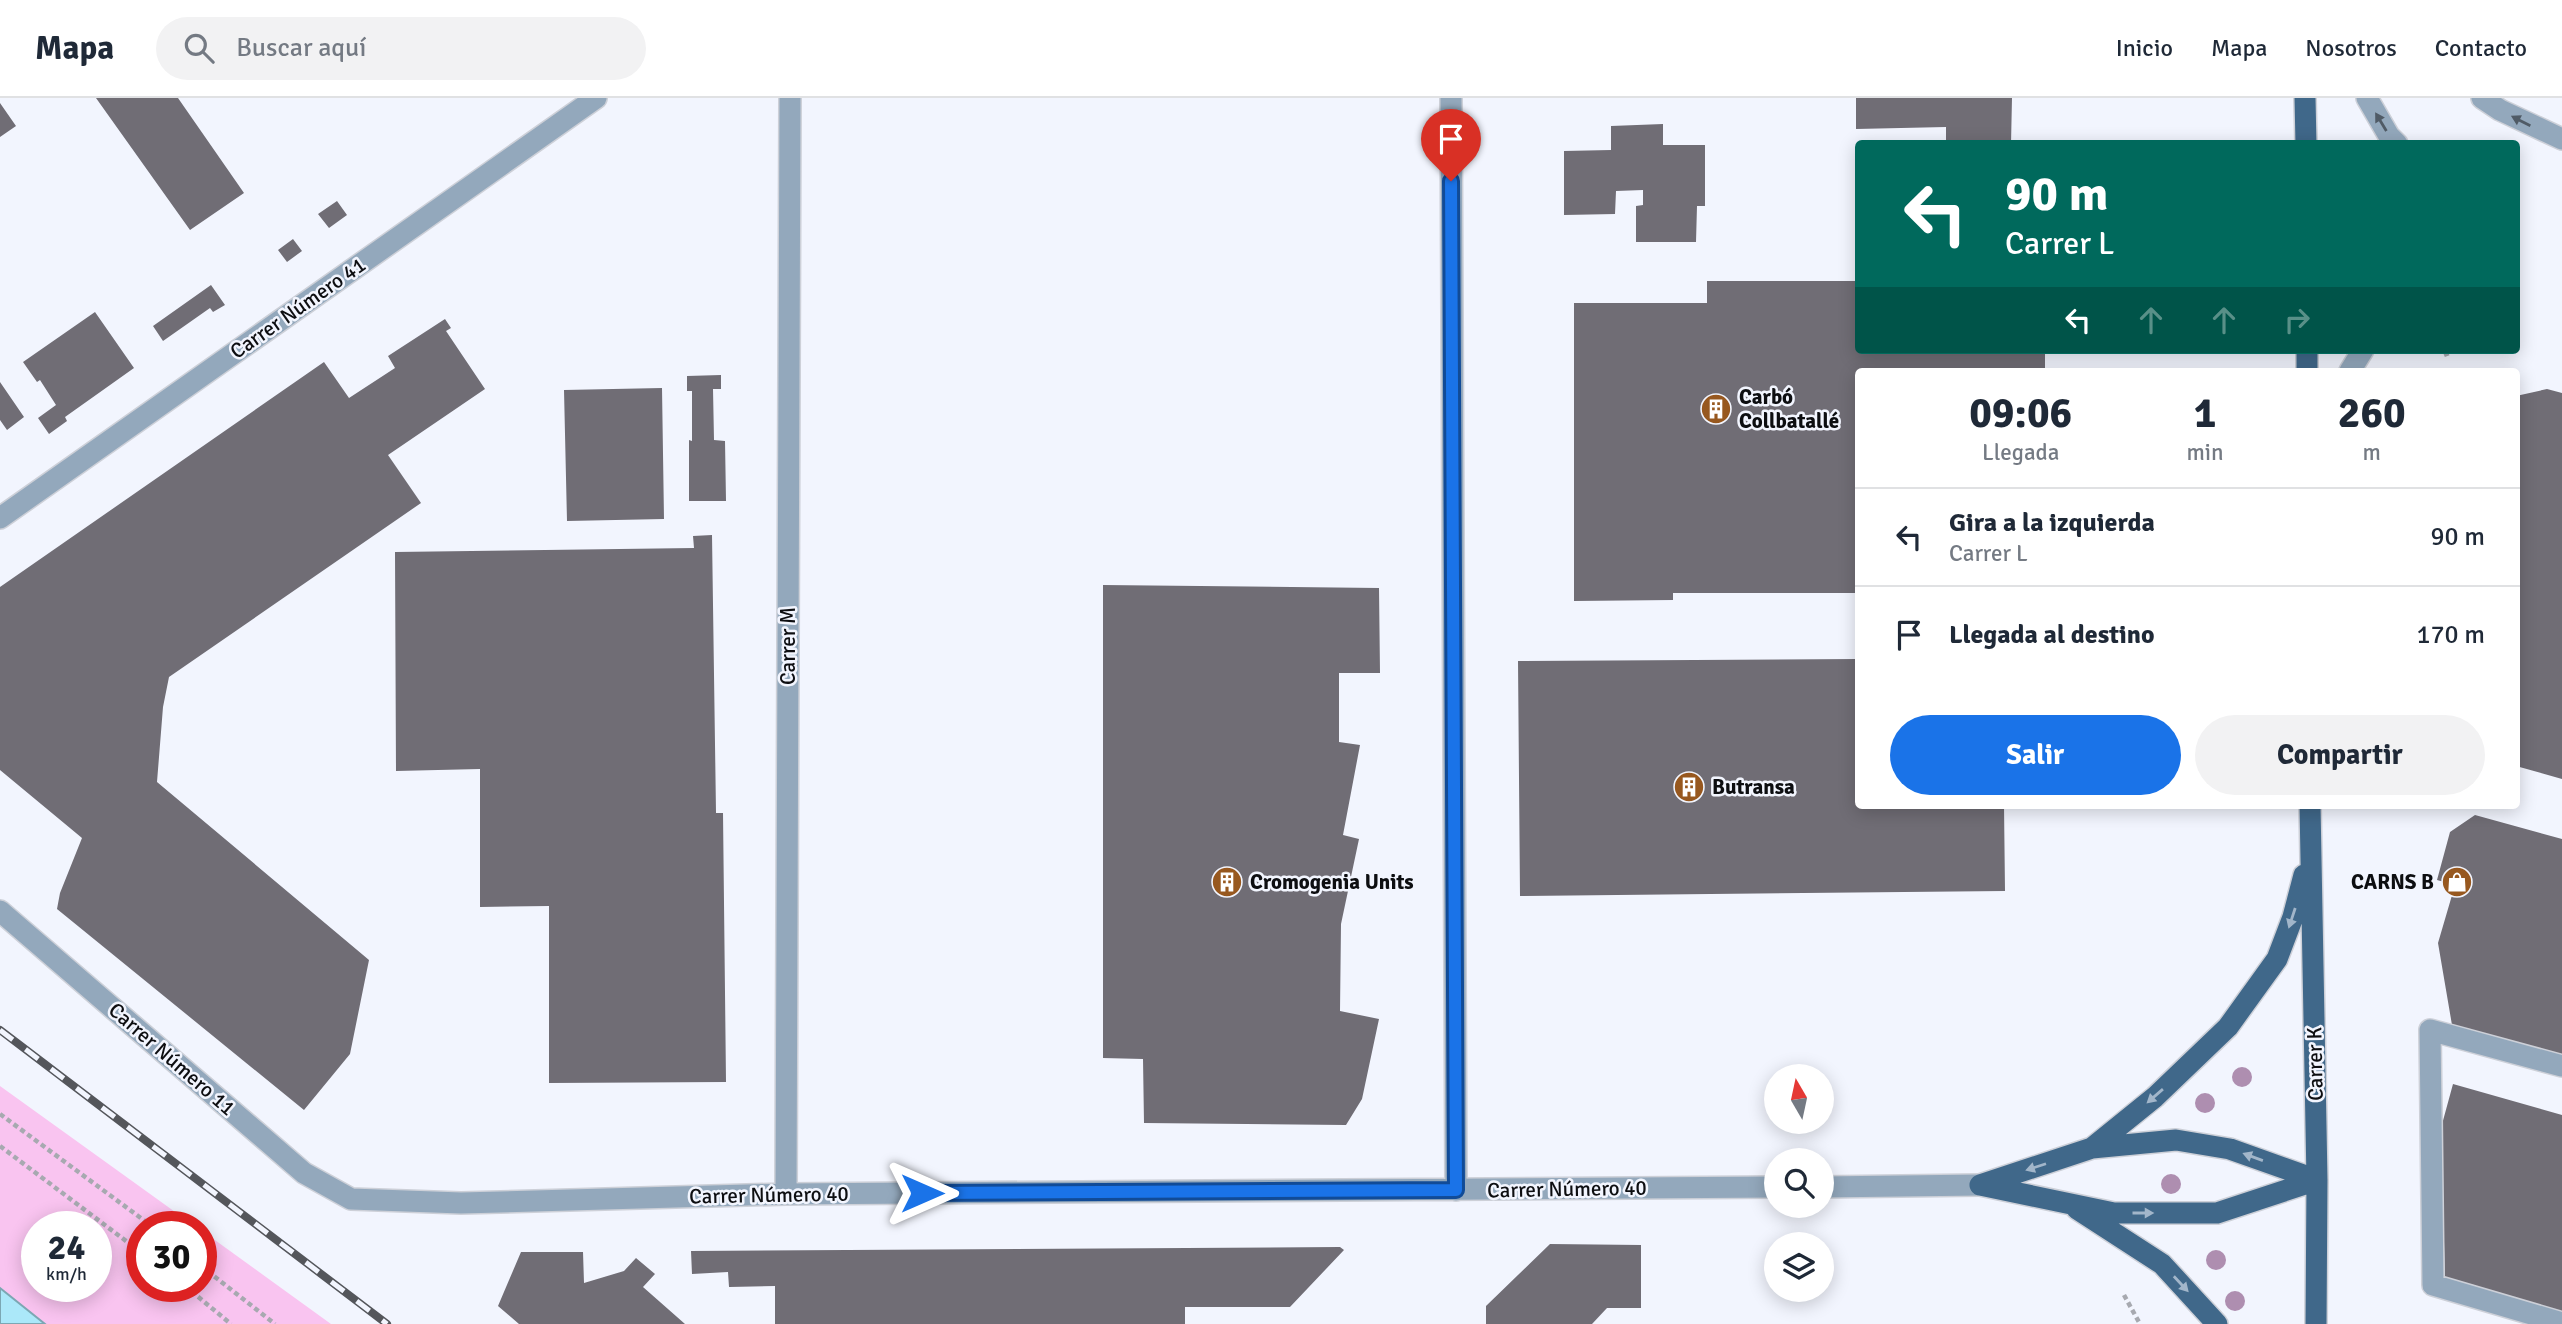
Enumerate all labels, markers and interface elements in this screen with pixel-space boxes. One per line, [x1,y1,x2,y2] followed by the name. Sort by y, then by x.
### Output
[156,17,646,80] search box
[35,28,114,69] text: Mapa
[180,29,218,67] icon: search
[236,32,366,64] text: Buscar aquí
[2116,33,2173,63] text: Inicio
[2211,33,2267,63] text: Mapa
[2305,33,2397,63] text: Nosotros
[2435,33,2527,63] text: Contacto
[1421,109,1481,181] pin
[2374,112,2387,131] one-way arrow
[2511,115,2531,127] one-way arrow
[1432,120,1470,158] icon: arrive
[2005,164,2108,224] text: 90 m
[1890,168,1981,259] icon: left
[2005,224,2115,263] text: Carrer L
[225,252,371,364] street label: Carrer Número 41
[2059,301,2097,339] icon: left
[2132,301,2170,339] icon: ahead
[2205,301,2243,339] icon: ahead
[2278,301,2316,339] icon: right
[1739,384,1839,434] place label: Carbó Collbatallé
[1969,388,2072,439] text: 09:06
[2194,388,2216,439] text: 1
[2338,388,2406,439] text: 260
[1699,392,1733,426] building icon: Carbó Collbatallé
[1982,438,2059,467] text: Llegada
[2186,438,2224,467] text: min
[2363,438,2381,467] text: m
[1949,507,2155,539] text: Gira a la izquierda
[1890,518,1928,556] icon: left
[2430,521,2485,553] text: 90 m
[1949,539,2028,568] text: Carrer L
[775,607,801,685] street label: Carrer M
[1890,616,1928,654] icon: arrive
[1949,619,2155,651] text: Llegada al destino
[2416,619,2485,651] text: 170 m
[1890,715,2181,795] button: Salir
[2195,715,2485,795] button: Compartir
[1672,770,1706,804] building icon: Butransa
[1712,774,1795,800] place label: Butransa
[1210,865,1244,899] building icon: Cromogenia Units
[2440,865,2474,899] shop icon: CARNS B
[1250,869,1414,895] place label: Cromogenia Units
[2351,869,2434,895] place label: CARNS B
[2286,908,2297,929] one-way arrow
[103,997,241,1121] street label: Carrer Número 11
[2301,1026,2329,1101] street label: Carrer K
[1764,1064,1834,1134] north arrow
[1764,1064,1834,1302] map controls
[2146,1088,2164,1104] one-way arrow
[1764,1148,1834,1218] button: search
[2242,1151,2263,1162] one-way arrow
[885,1156,959,1230] position arrow
[2025,1162,2046,1172] one-way arrow
[1487,1175,1647,1203] street label: Carrer Número 40
[689,1181,849,1209] street label: Carrer Número 40
[2133,1207,2155,1219] one-way arrow
[126,1211,217,1302] speed limit sign: 30
[48,1226,85,1269] text: 24
[1764,1232,1834,1302] button: layers
[46,1263,87,1285] text: km/h
[2173,1275,2189,1292] one-way arrow

